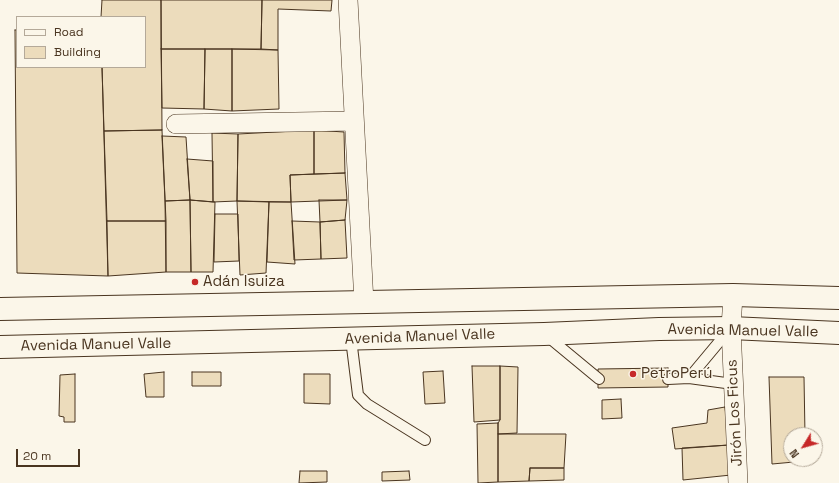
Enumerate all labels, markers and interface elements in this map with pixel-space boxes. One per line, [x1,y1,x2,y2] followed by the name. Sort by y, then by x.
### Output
[16,16,146,68] legend
[54,24,83,40] text: Road
[54,44,101,60] text: Building
[203,273,285,291] place label: Adán Isuiza
[190,277,200,287] marker: Adán Isuiza
[667,321,819,341] street label: Avenida Manuel Valle
[344,325,496,349] street label: Avenida Manuel Valle
[20,335,172,355] street label: Avenida Manuel Valle
[723,359,747,467] street label: Jirón Los Ficus
[641,365,712,383] place label: PetroPerú
[628,369,638,379] marker: PetroPerú
[783,427,823,467] north arrow
[18,441,82,467] scale bar
[786,446,802,461] text: N
[23,448,51,464] text: 20 m

